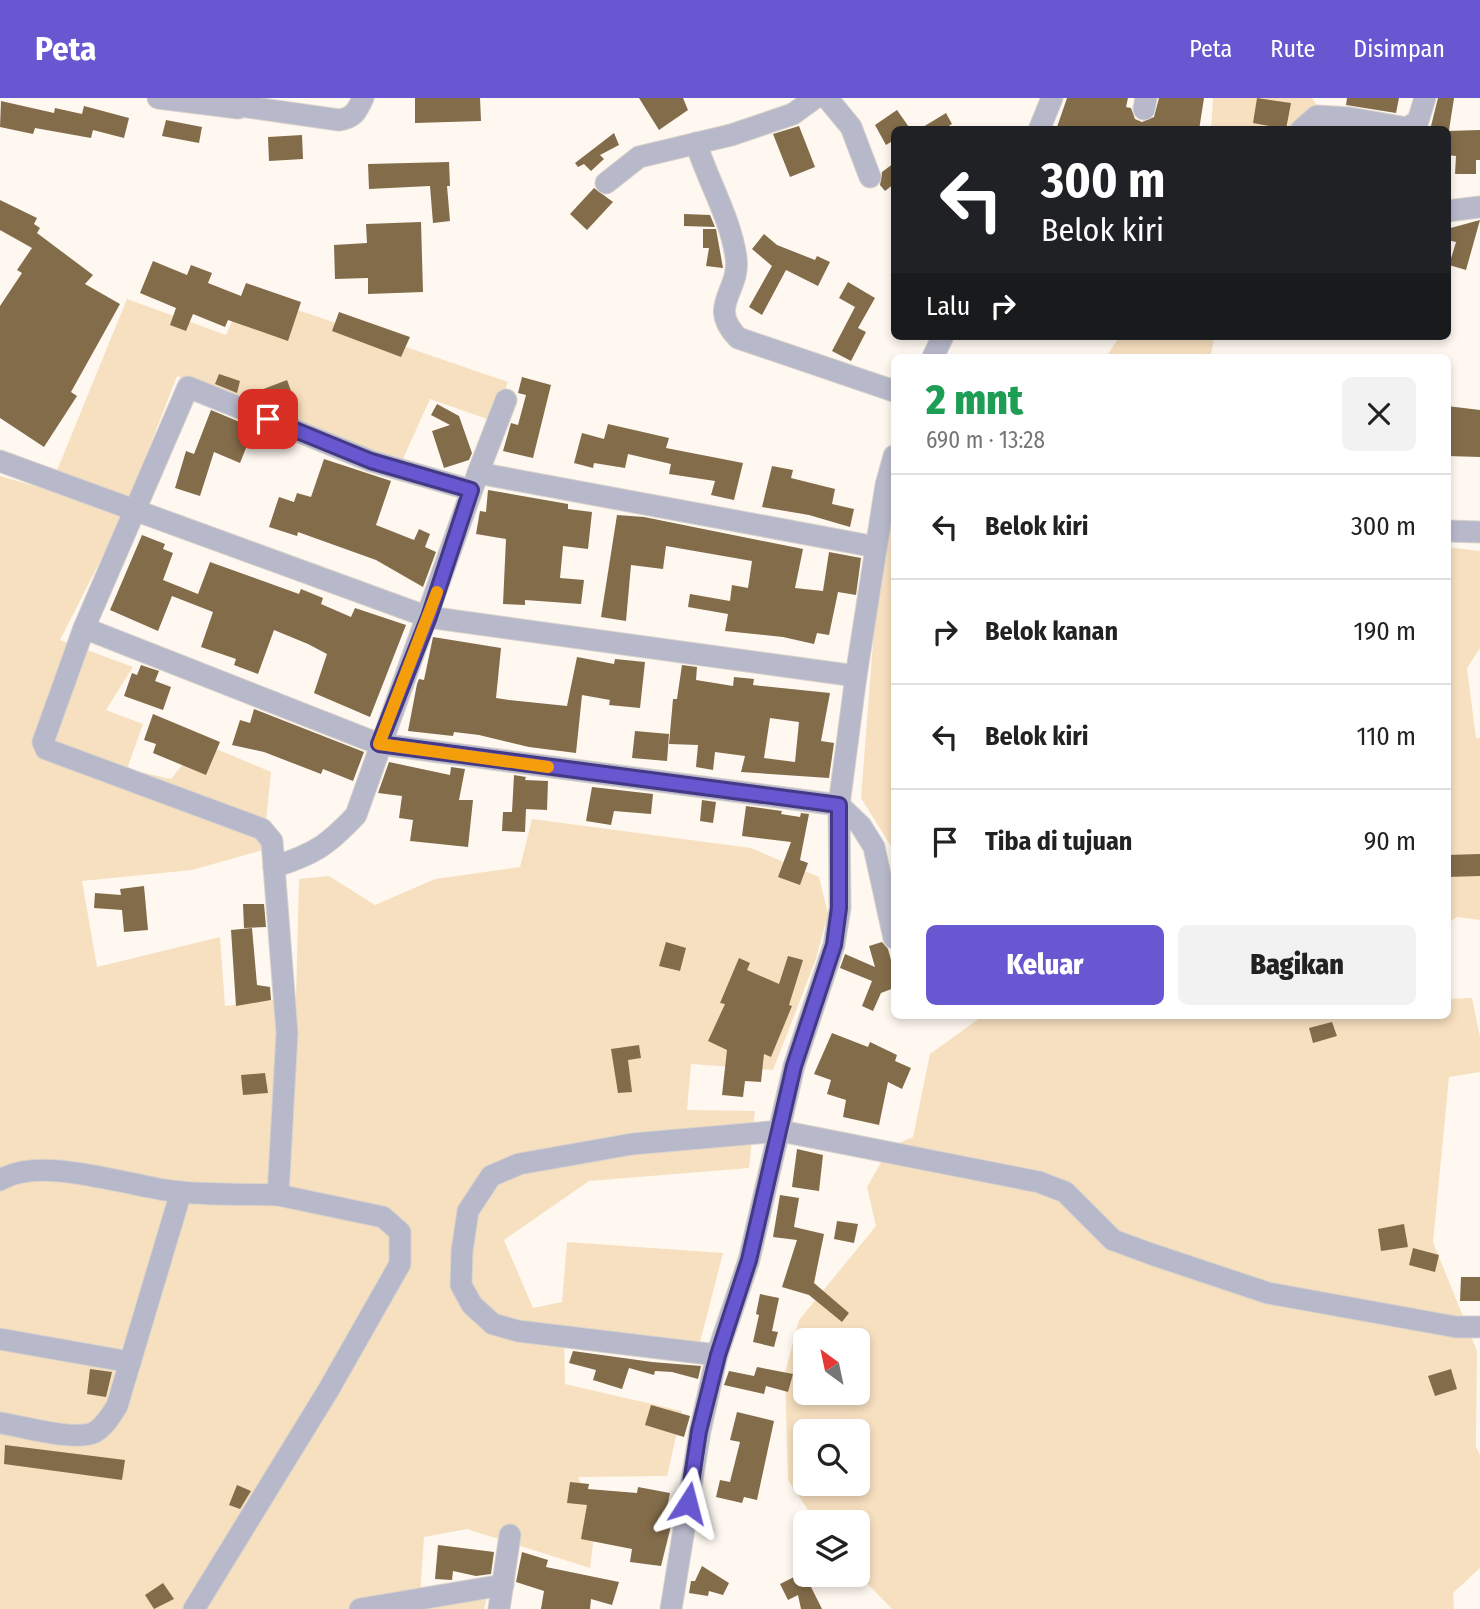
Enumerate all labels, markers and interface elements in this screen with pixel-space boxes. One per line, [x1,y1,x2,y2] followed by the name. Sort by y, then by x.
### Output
[35,29,96,69] text: Peta
[1189,35,1232,63] text: Peta
[1270,35,1315,63] text: Rute
[1353,35,1445,63] text: Disimpan
[1041,151,1165,210] text: 300 m
[926,154,1017,245] icon: left
[1041,211,1164,249] text: Belok kiri
[984,287,1022,325] icon: right
[926,291,970,322] text: Lalu
[926,375,1023,425] text: 2 mnt
[1342,377,1416,451] button: close
[238,389,298,449] pin
[249,400,287,438] icon: arrive
[926,426,1045,454] text: 690 m · 13:28
[926,508,964,546] icon: left
[985,511,1088,542] text: Belok kiri
[1351,511,1416,542] text: 300 m
[926,613,964,651] icon: right
[985,616,1118,647] text: Belok kanan
[1354,616,1416,647] text: 190 m
[926,718,964,756] icon: left
[985,721,1088,752] text: Belok kiri
[1356,721,1416,752] text: 110 m
[926,823,964,861] icon: arrive
[985,826,1132,857] text: Tiba di tujuan
[1364,826,1416,857] text: 90 m
[926,925,1164,1005] button: Keluar
[1178,925,1416,1005] button: Bagikan
[793,1328,870,1405] north arrow
[793,1328,870,1587] map controls
[793,1419,870,1496] button: search
[651,1466,725,1540] position arrow
[793,1510,870,1587] button: layers

